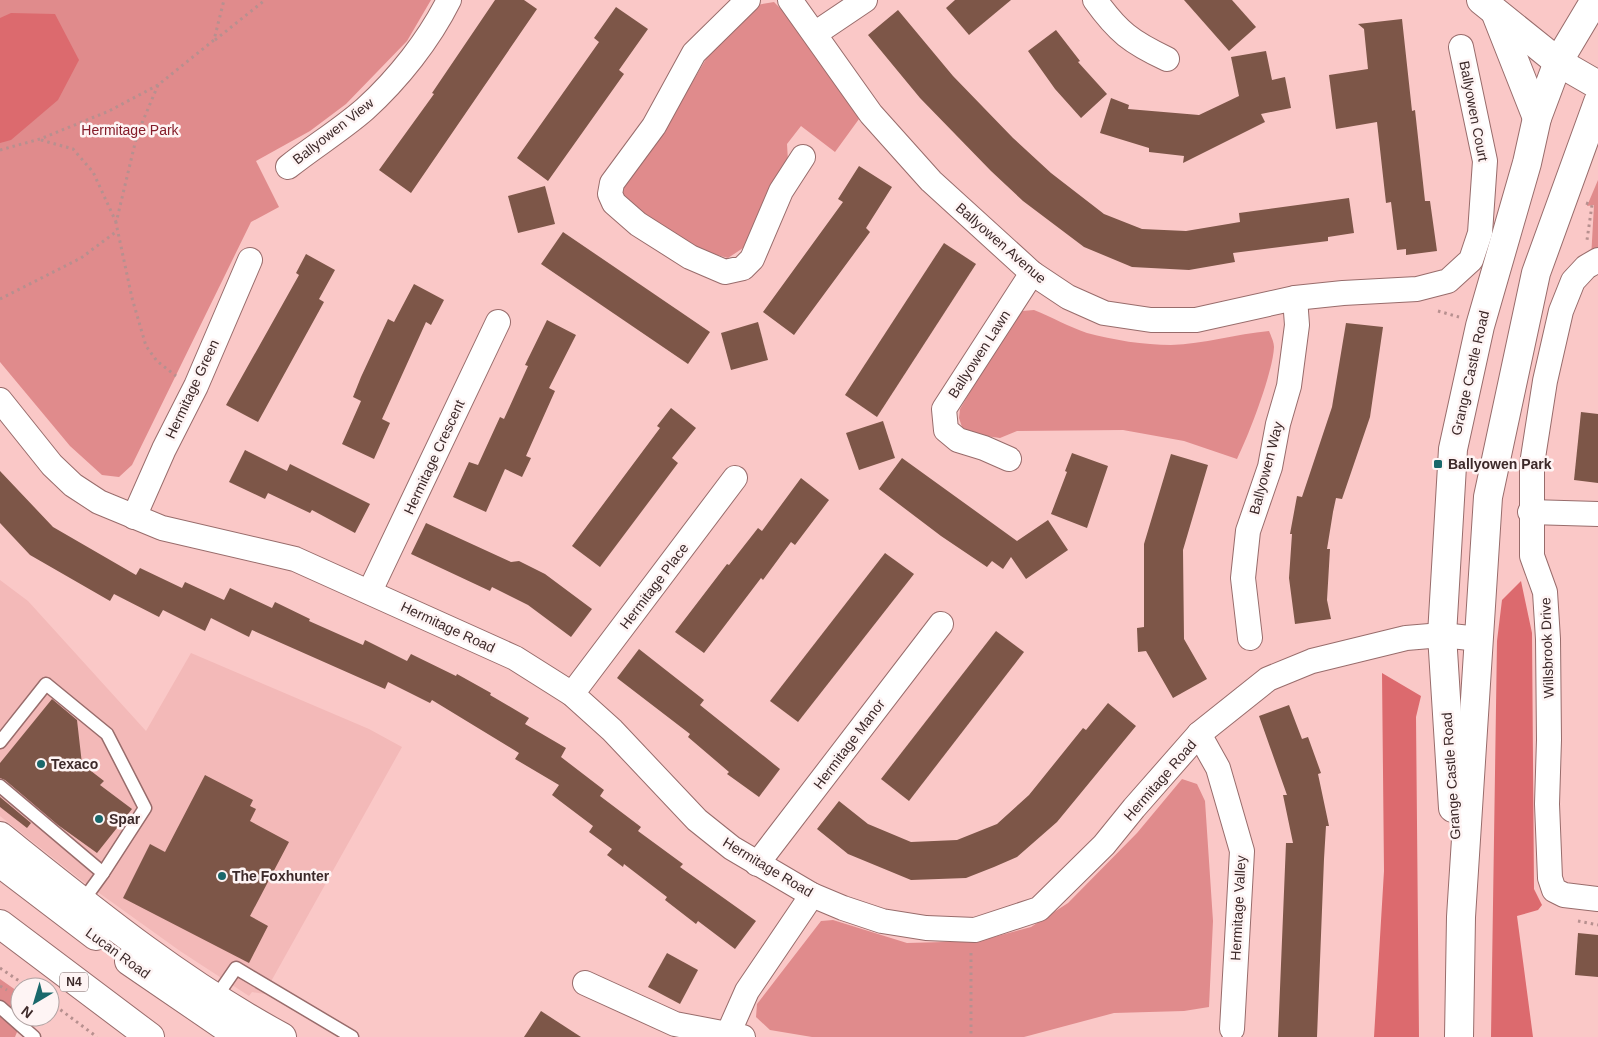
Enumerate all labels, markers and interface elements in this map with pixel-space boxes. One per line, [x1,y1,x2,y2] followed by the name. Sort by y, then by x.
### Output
[1456,59,1492,163] street label: Ballyowen Court
[290,94,377,167] street label: Ballyowen View
[81,122,180,138] park label: Hermitage Park
[953,200,1049,287] street label: Ballyowen Avenue
[945,307,1013,401] street label: Ballyowen Lawn
[1448,309,1492,437] street label: Grange Castle Road
[162,337,222,441] street label: Hermitage Green
[400,397,468,517] street label: Hermitage Crescent
[1246,420,1286,516] street label: Ballyowen Way
[1448,456,1552,472] place label: Ballyowen Park
[1432,458,1444,470] marker: Ballyowen Park
[616,540,692,632] street label: Hermitage Place
[1537,597,1557,699] street label: Willsbrook Drive
[398,598,498,656] street label: Hermitage Road
[810,696,888,792] street label: Hermitage Manor
[1439,712,1463,840] street label: Grange Castle Road
[1121,736,1199,824] street label: Hermitage Road
[51,756,98,772] place label: Texaco
[35,758,47,770] marker: Texaco
[109,811,141,827] place label: Spar
[93,813,105,825] marker: Spar
[720,834,816,900] street label: Hermitage Road
[1227,855,1249,961] street label: Hermitage Valley
[232,868,330,884] place label: The Foxhunter
[216,870,228,882] marker: The Foxhunter
[83,924,153,982] street label: Lucan Road
[60,972,88,992] road number: N4
[10,977,60,1027] north arrow
[18,1003,36,1022] text: N

